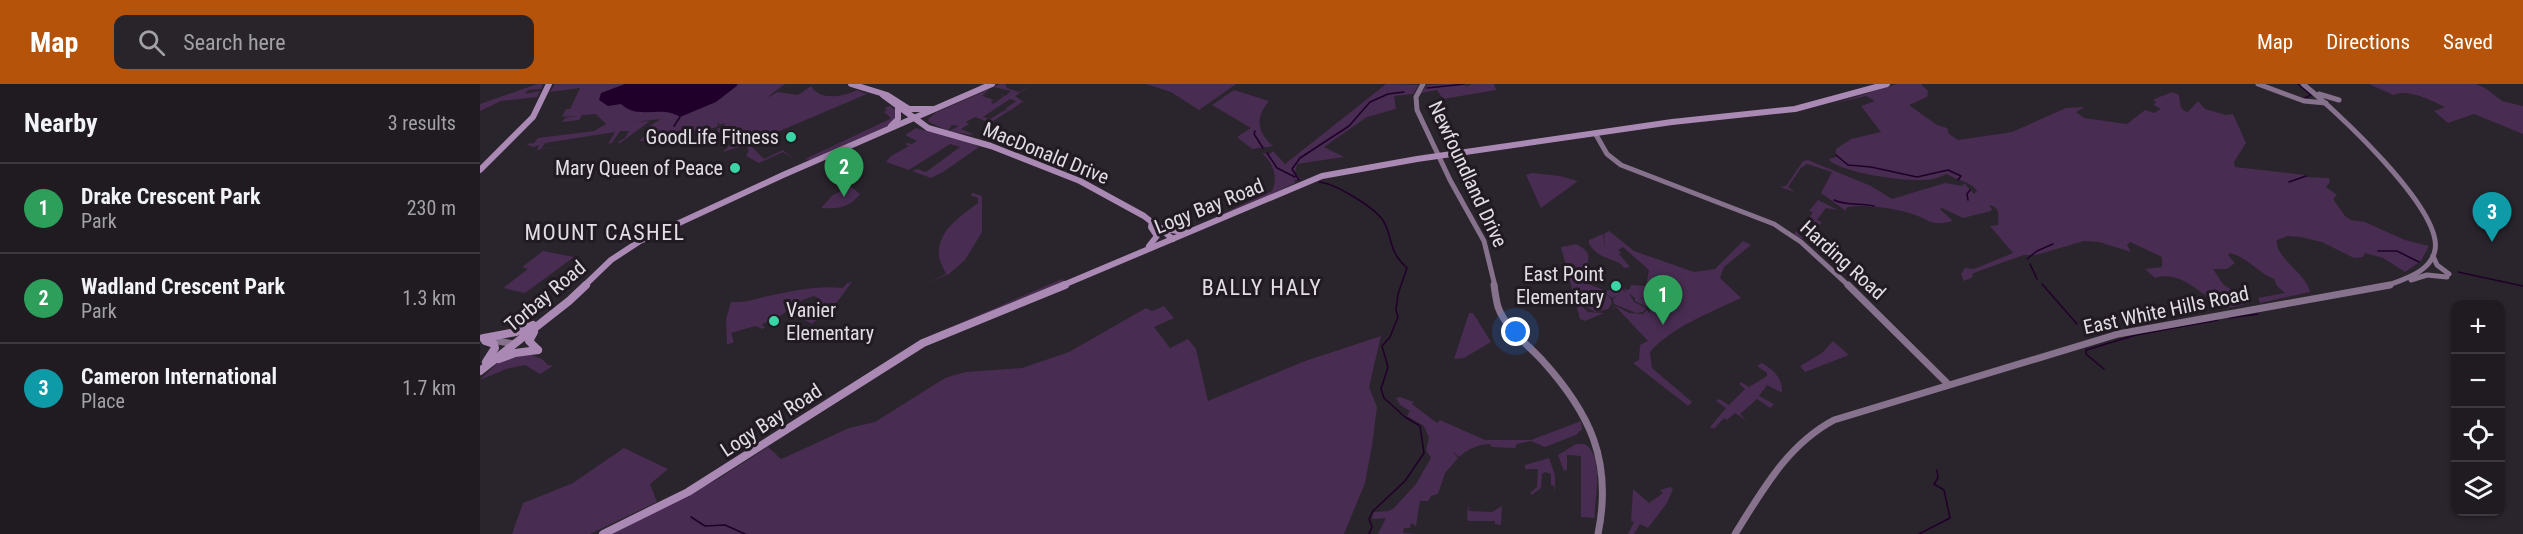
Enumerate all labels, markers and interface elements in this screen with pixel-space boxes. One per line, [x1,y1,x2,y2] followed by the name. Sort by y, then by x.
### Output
[114,15,534,69] search box
[30,26,78,59] text: Map
[135,26,168,59] icon: search
[183,30,286,55] text: Search here
[2257,30,2293,54] text: Map
[2326,30,2410,54] text: Directions
[2443,30,2493,54] text: Saved
[1424,97,1512,251] street label: Newfoundland Drive
[24,108,98,138] text: Nearby
[388,111,456,135] text: 3 results
[980,117,1112,189] street label: MacDonald Drive
[646,125,779,149] place label: GoodLife Fitness
[784,130,798,144] marker: GoodLife Fitness
[824,147,864,197] pin: 2
[555,156,723,180] place label: Mary Queen of Peace
[728,161,742,175] marker: Mary Queen of Peace
[1151,173,1267,239] street label: Logy Bay Road
[81,184,261,209] text: Drake Crescent Park
[2472,192,2512,242] pin: 3
[38,196,49,220] text: 1
[407,196,456,220] text: 230 m
[81,209,117,233] text: Park
[1795,215,1891,305] street label: Harding Road
[524,220,686,245] district label: MOUNT CASHEL
[500,255,590,337] street label: Torbay Road
[1516,262,1604,309] place label: East Point Elementary
[81,274,285,299] text: Wadland Crescent Park
[1202,275,1322,300] district label: BALLY HALY
[1644,276,1682,325] pin: 1
[1609,279,1623,293] marker: East Point Elementary
[2081,281,2251,339] street label: East White Hills Road
[38,286,49,310] text: 2
[402,286,456,310] text: 1.3 km
[786,298,874,345] place label: Vanier Elementary
[81,299,117,323] text: Park
[2451,300,2505,516] map controls
[2451,300,2505,354] button: +
[767,314,781,328] marker: Vanier Elementary
[1501,317,1530,346] your location
[2451,354,2505,408] button: −
[81,364,277,389] text: Cameron International
[38,376,49,400] text: 3
[402,376,456,400] text: 1.7 km
[716,378,826,462] street label: Logy Bay Road
[81,389,125,413] text: Place
[2451,408,2505,462] button: locate
[2451,462,2505,516] button: layers

